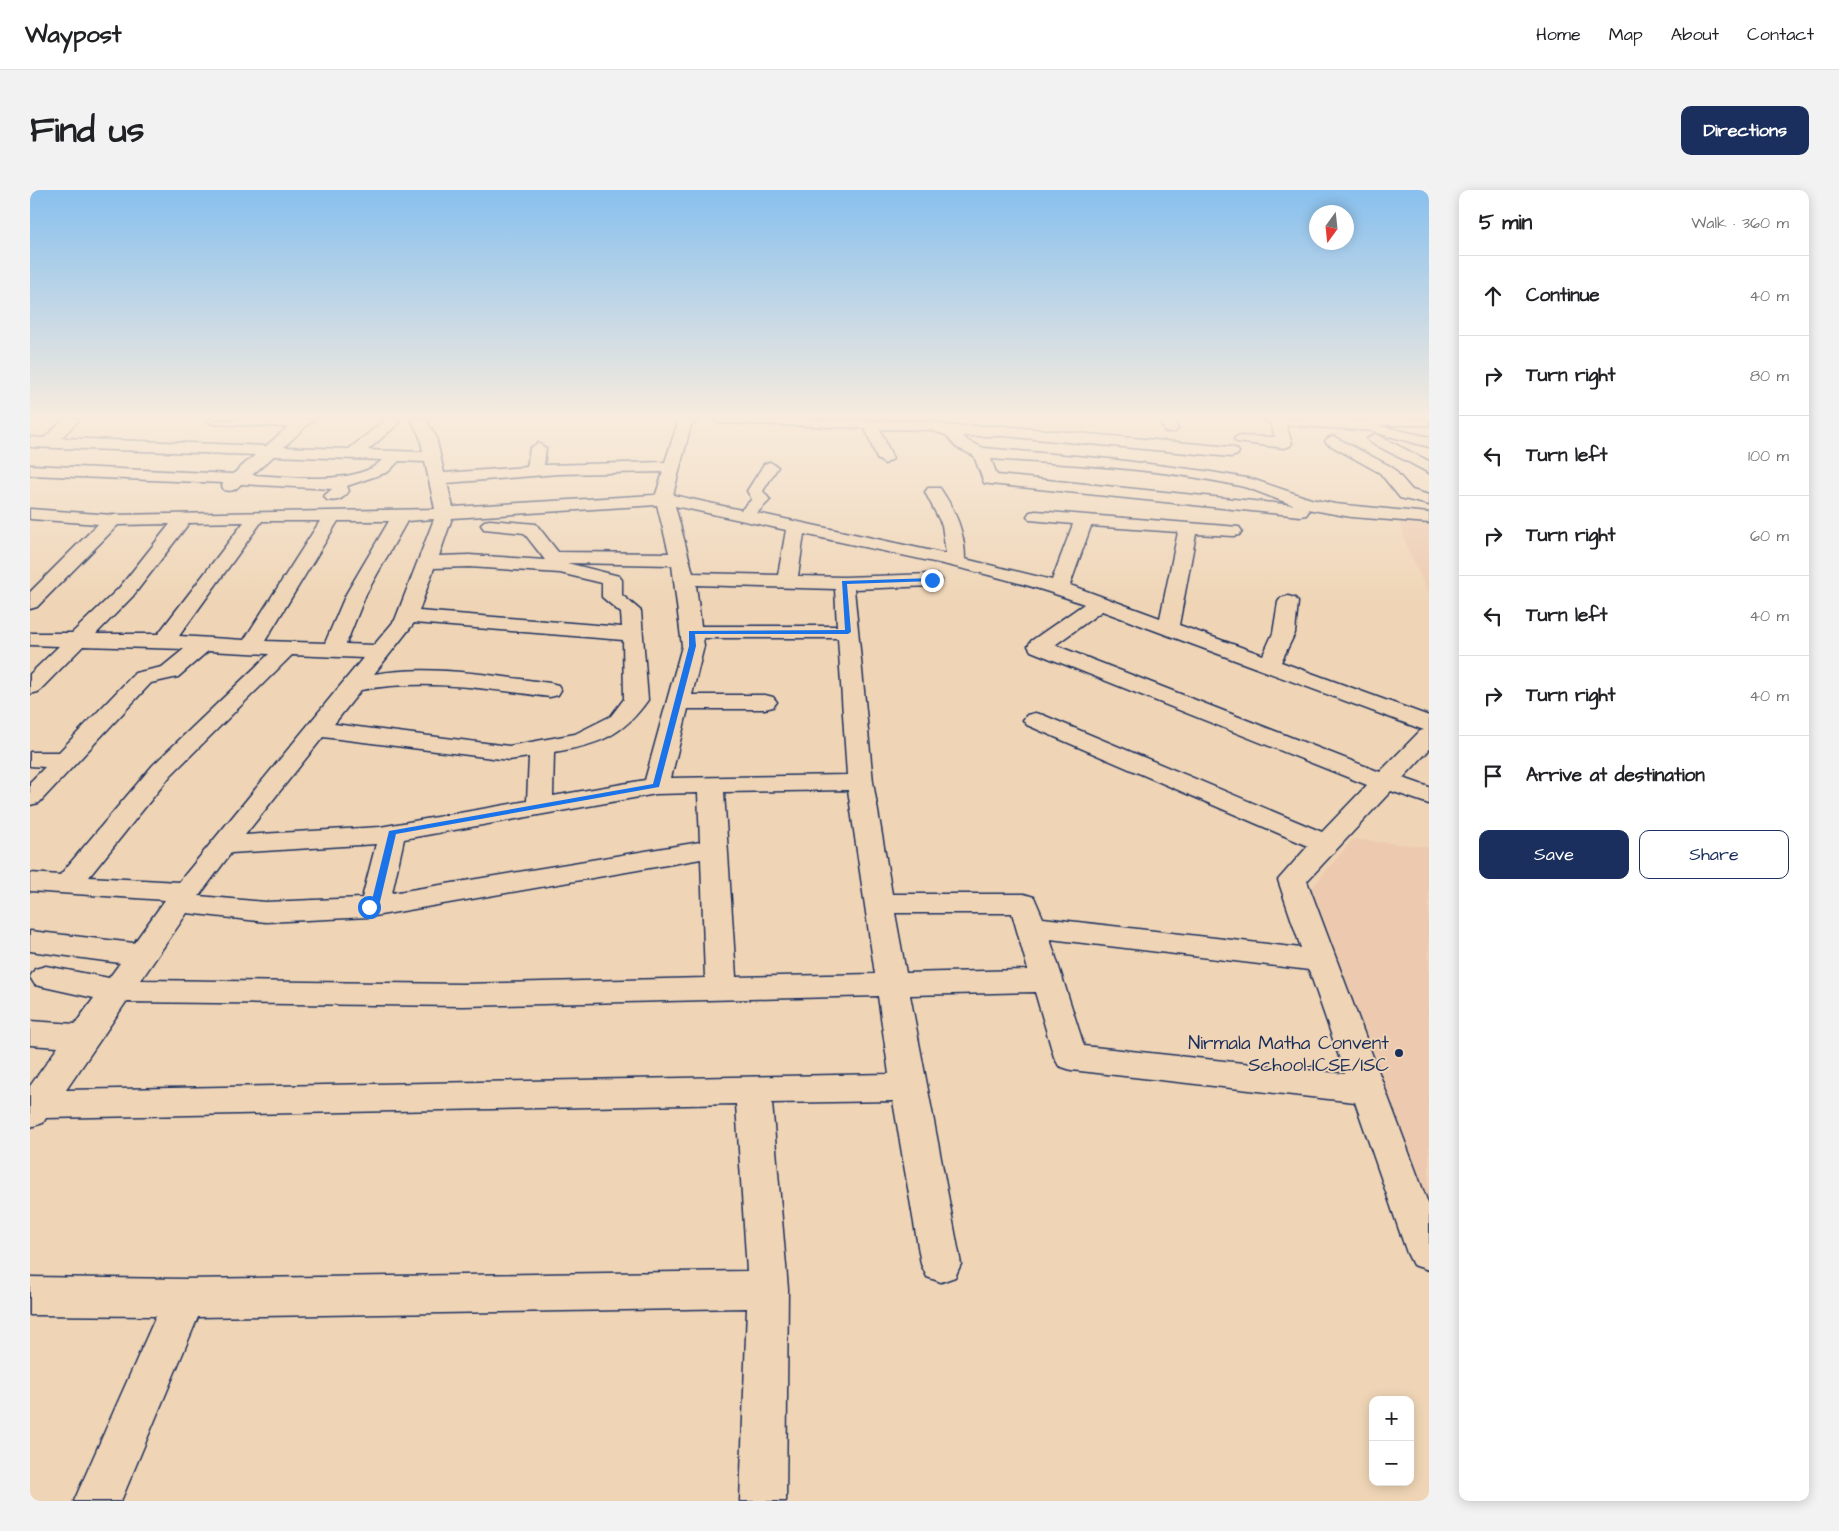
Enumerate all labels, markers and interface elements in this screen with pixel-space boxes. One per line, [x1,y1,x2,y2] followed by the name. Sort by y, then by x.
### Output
[25,18,122,52] text: Waypost
[1536,22,1581,47] text: Home
[1609,22,1643,47] text: Map
[1671,22,1719,47] text: About
[1747,22,1814,47] text: Contact
[30,106,144,155] text: Find us
[1681,106,1809,155] button: Directions
[1309,205,1354,250] north arrow
[1479,208,1532,237] text: 5 min
[1691,212,1789,234] text: Walk · 360 m
[1479,282,1507,310] icon: ahead
[1526,282,1600,309] text: Continue
[1749,285,1789,307] text: 40 m
[1479,362,1507,390] icon: right
[1526,362,1615,389] text: Turn right
[1750,365,1789,387] text: 80 m
[1479,442,1507,470] icon: left
[1526,442,1607,469] text: Turn left
[1748,445,1789,467] text: 100 m
[1479,522,1507,550] icon: right
[1526,522,1615,549] text: Turn right
[1750,525,1789,547] text: 60 m
[921,569,944,592] route end
[1479,602,1507,630] icon: left
[1526,602,1607,629] text: Turn left
[1749,605,1789,627] text: 40 m
[1479,682,1507,710] icon: right
[1526,682,1615,709] text: Turn right
[1749,685,1789,707] text: 40 m
[1479,762,1507,790] icon: arrive
[1526,762,1705,789] text: Arrive at destination
[1479,830,1629,879] button: Save
[1639,830,1789,879] button: Share
[358,896,381,919] route start
[1188,1030,1390,1079] place label: Nirmala Matha Convent School-ICSE/ISC
[1393,1047,1405,1059] marker: Nirmala Matha Convent School-ICSE/ISC
[1369,1396,1414,1486] map controls
[1369,1396,1414,1441] button: +
[1369,1441,1414,1486] button: −

